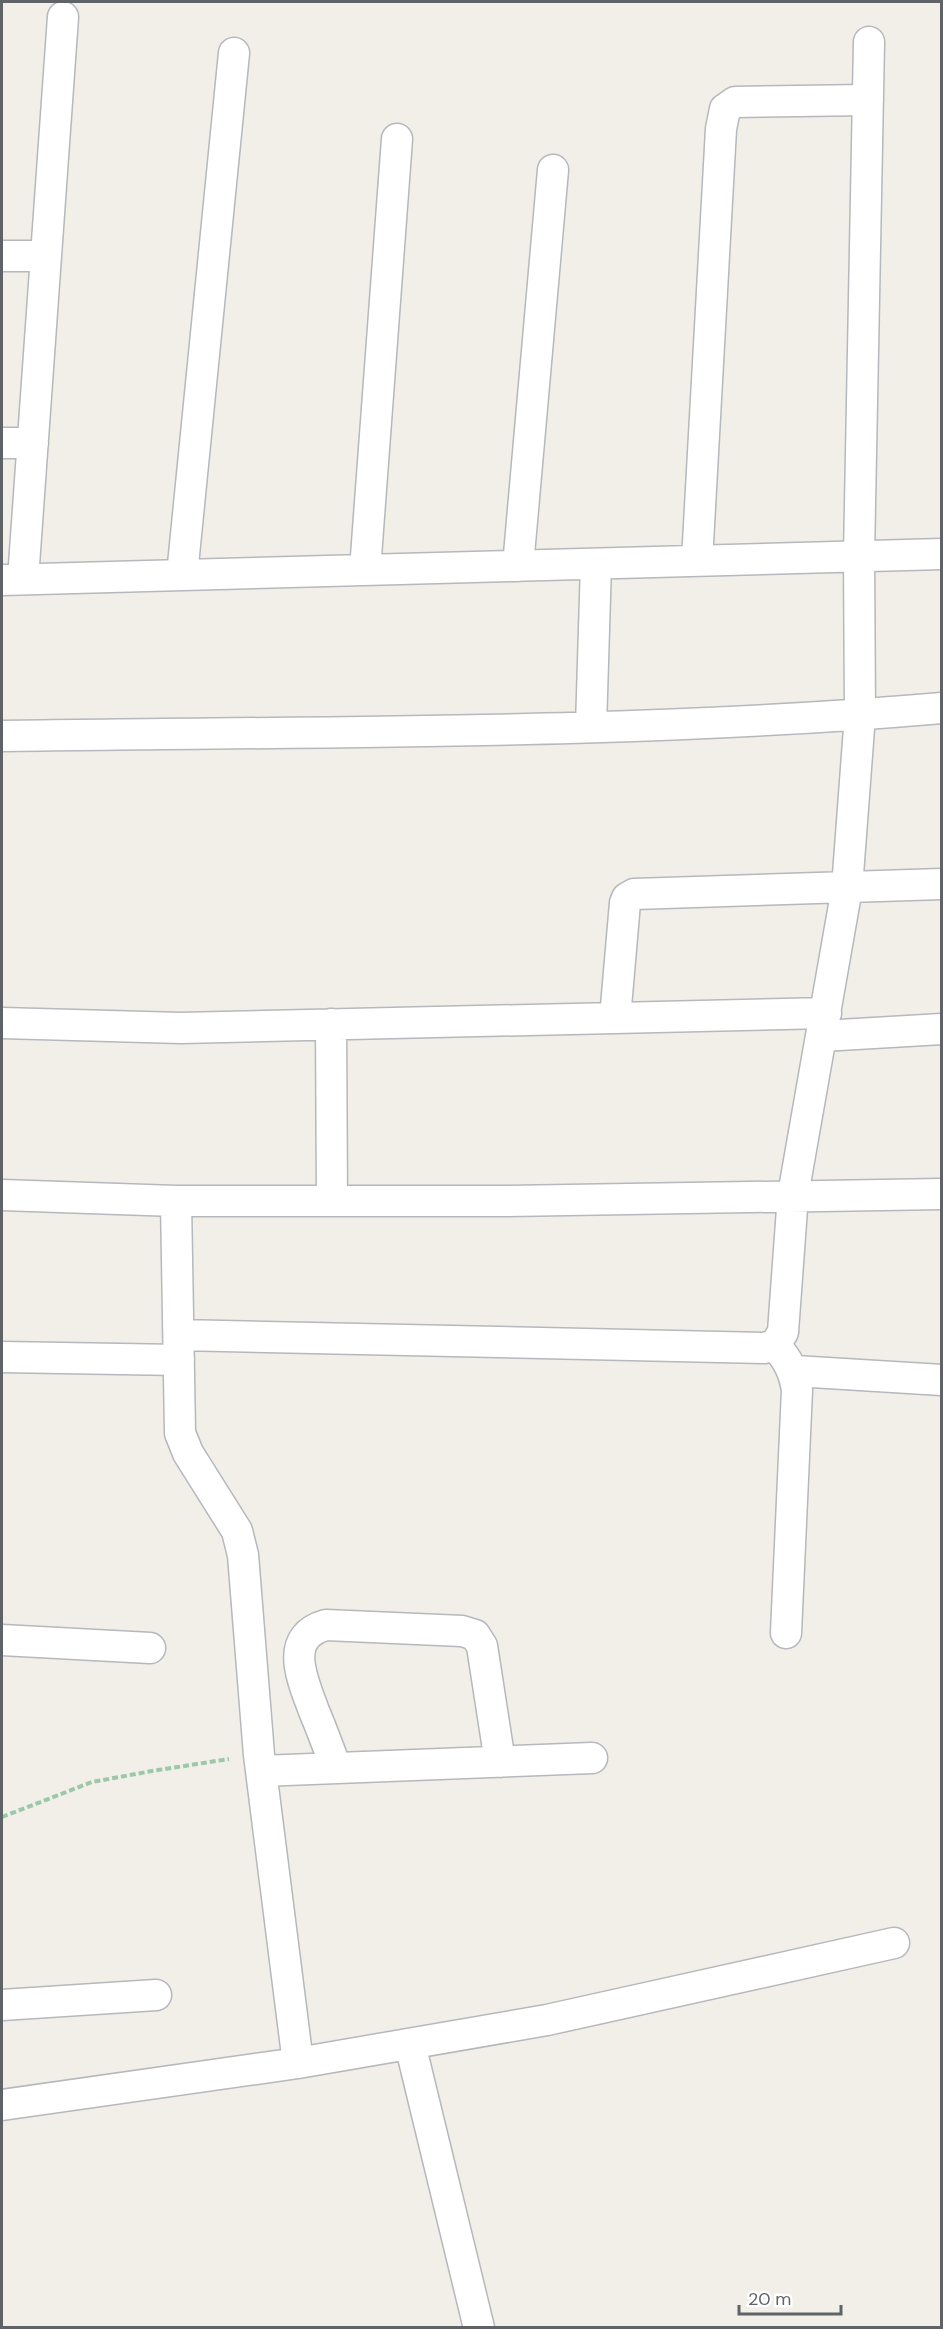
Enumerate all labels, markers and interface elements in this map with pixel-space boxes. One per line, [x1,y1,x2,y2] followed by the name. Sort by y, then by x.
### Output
[739,2278,841,2316] scale bar
[748,2287,791,2311] text: 20 m

